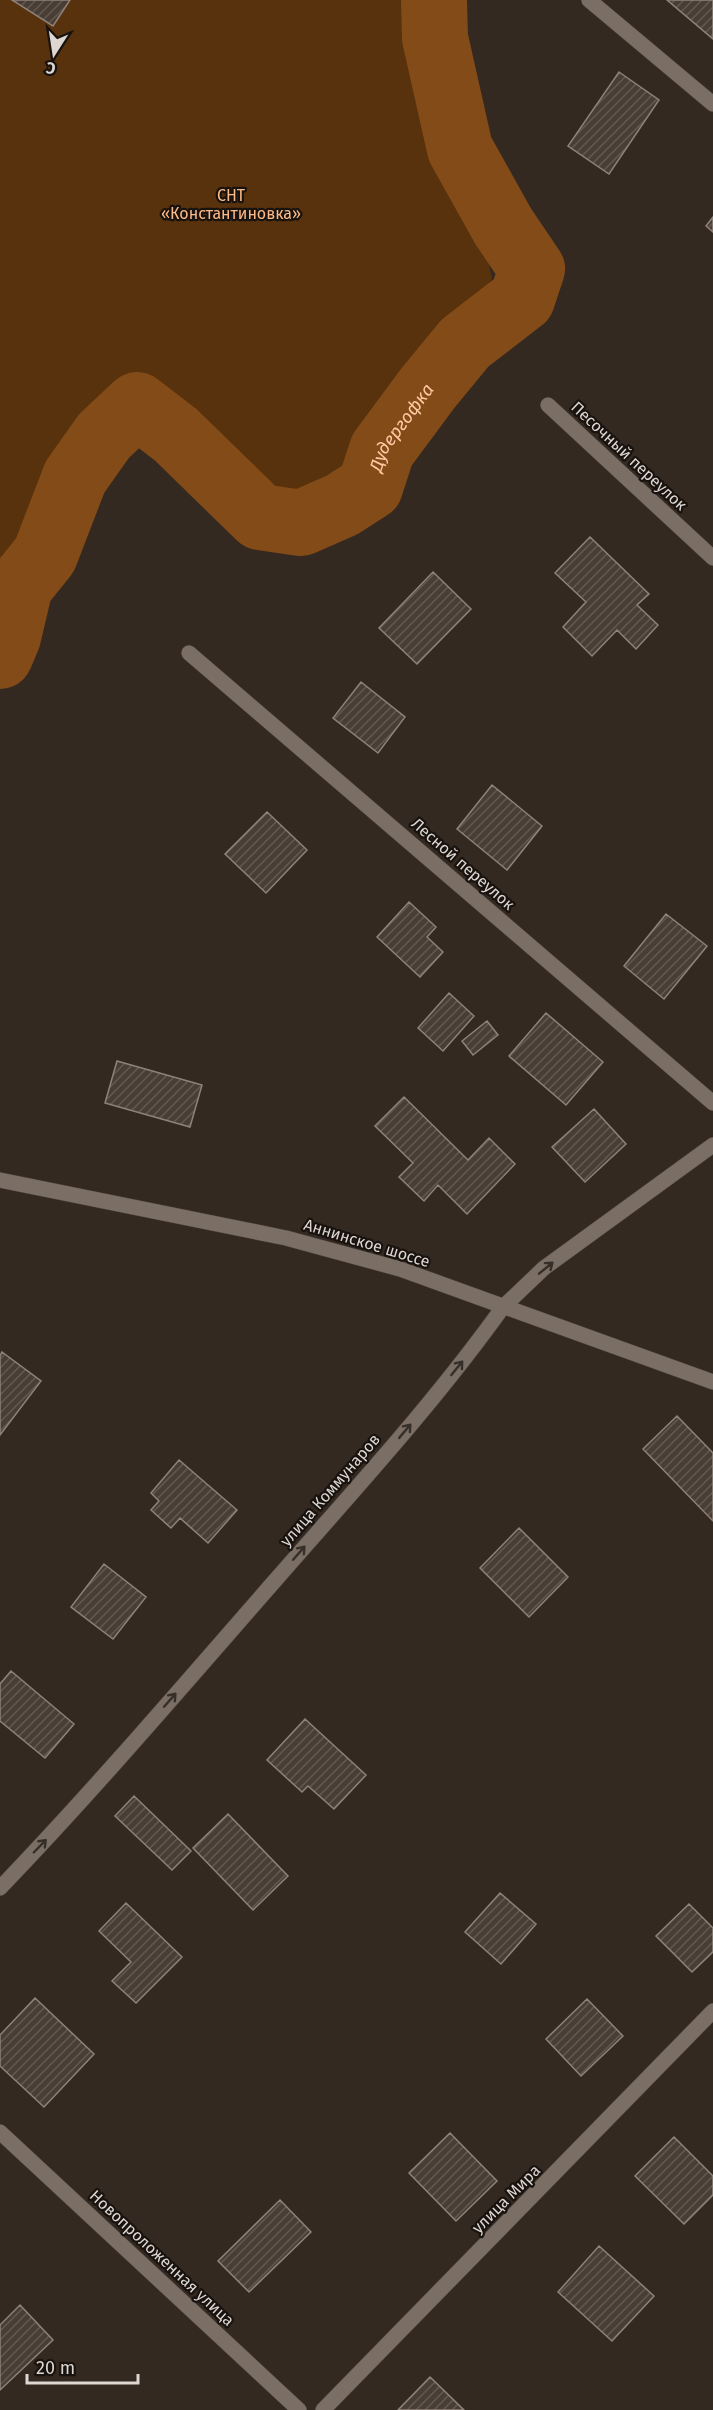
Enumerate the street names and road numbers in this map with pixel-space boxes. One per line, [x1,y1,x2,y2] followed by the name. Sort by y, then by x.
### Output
[567,398,691,515] street label: Песочный переулок
[408,814,519,914] street label: Лесной переулок
[302,1215,432,1271] street label: Аннинское шоссе
[276,1430,384,1550] street label: улица Коммунаров
[468,2161,544,2237] street label: улица Мира
[86,2186,238,2330] street label: Новопроложенная улица

